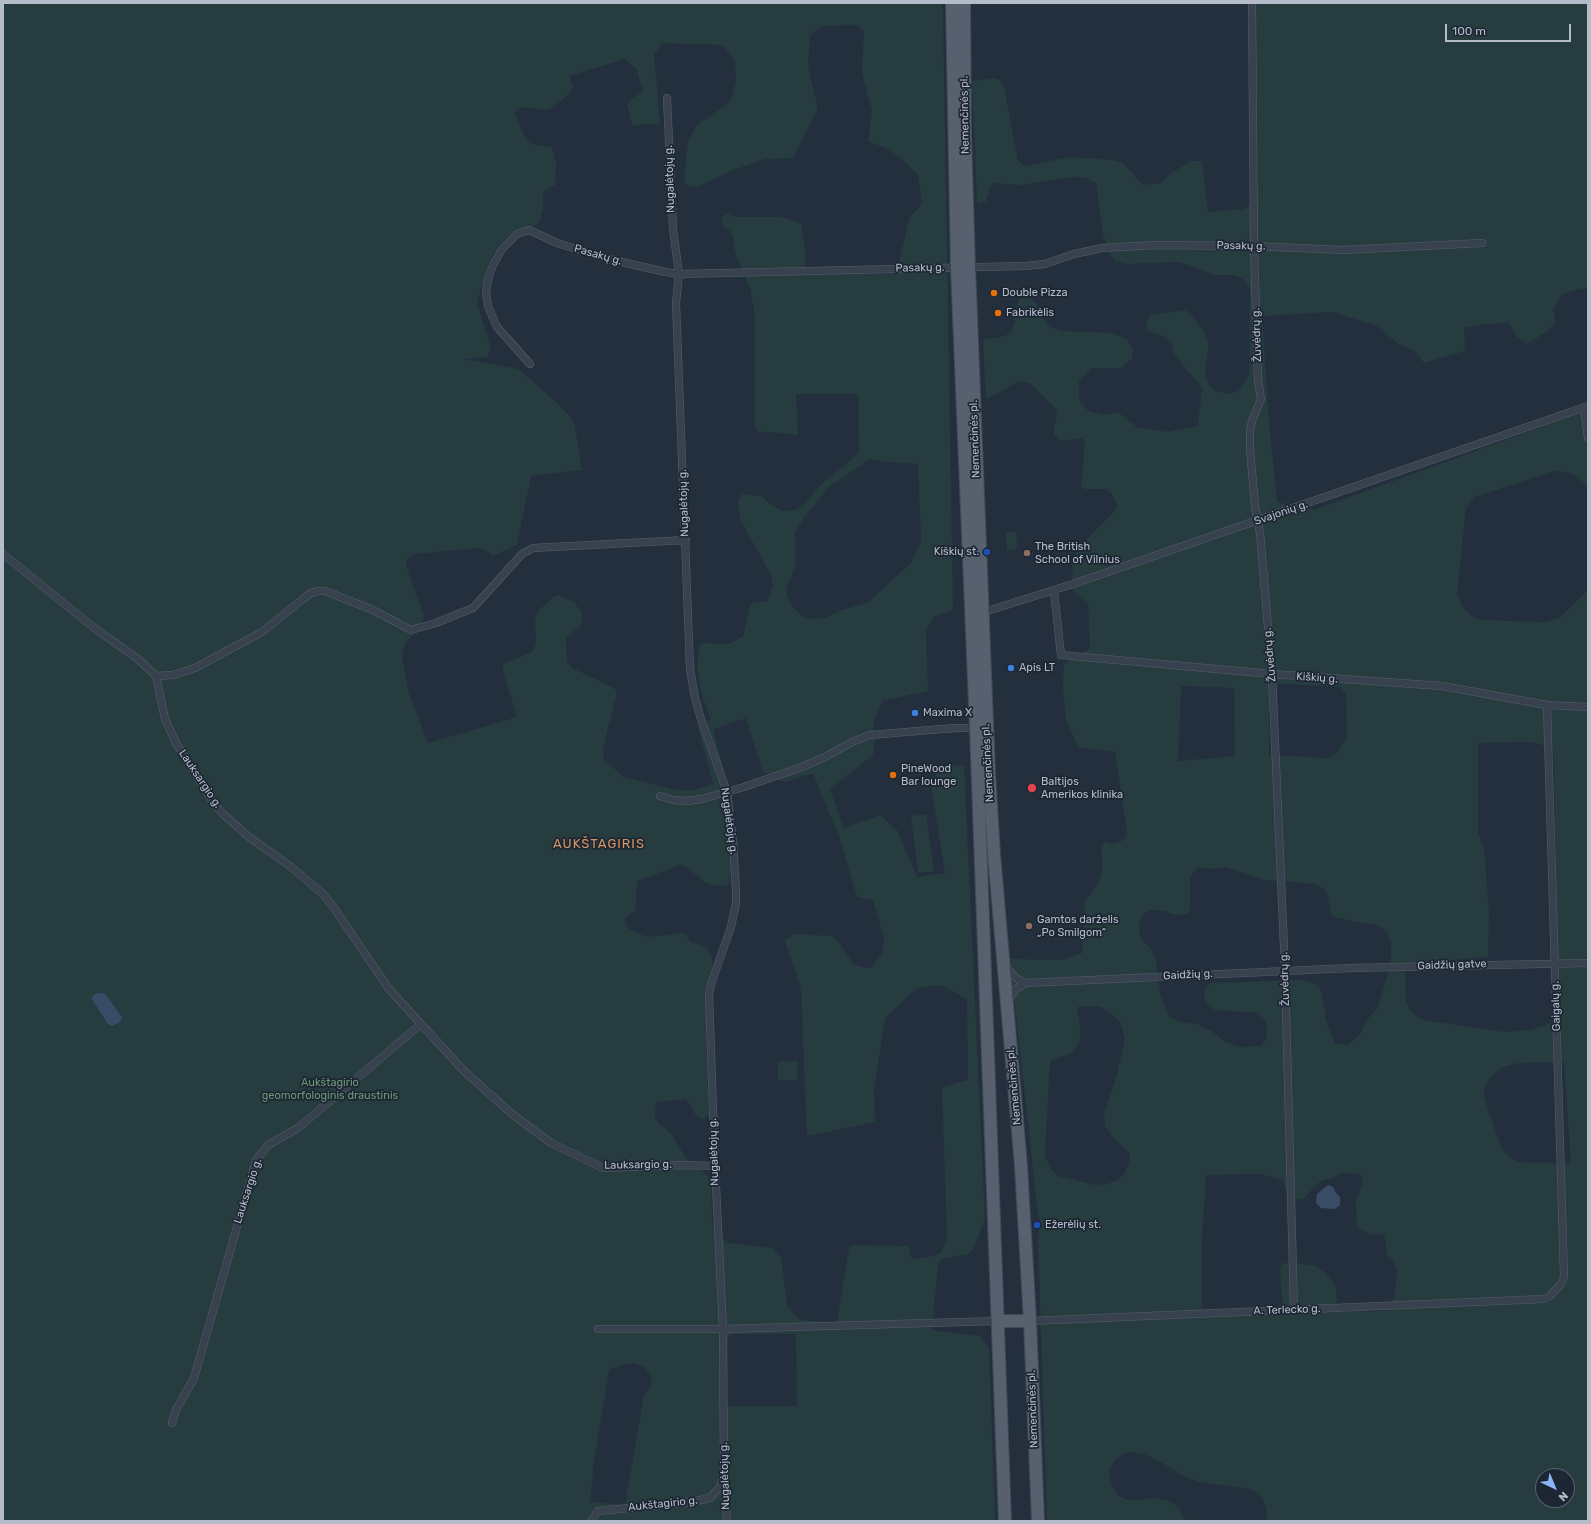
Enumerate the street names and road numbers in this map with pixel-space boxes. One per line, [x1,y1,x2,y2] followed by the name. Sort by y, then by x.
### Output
[958,76,972,154] street label: Nemenčinės pl.
[662,145,678,213] street label: Nugalėtojų g.
[1216,239,1266,253] street label: Pasakų g.
[573,242,623,268] street label: Pasakų g.
[895,261,945,275] street label: Pasakų g.
[1249,308,1265,362] street label: Žuvėdrų g.
[967,400,983,478] street label: Nemenčinės pl.
[676,469,692,537] street label: Nugalėtojų g.
[1252,498,1310,528] street label: Svajonių g.
[1261,627,1279,683] street label: Žuvėdrų g.
[1296,670,1338,686] street label: Kiškių g.
[979,724,997,802] street label: Nemenčinės pl.
[176,747,224,811] street label: Lauksargio g.
[718,787,740,855] street label: Nugalėtojų g.
[1277,952,1293,1006] street label: Žuvėdrų g.
[1417,957,1487,973] street label: Gaidžių gatve
[1163,967,1213,983] street label: Gaidžių g.
[1549,981,1563,1031] street label: Gaigalų g.
[1004,1046,1024,1126] street label: Nemenčinės pl.
[706,1118,722,1186] street label: Nugalėtojų g.
[231,1157,265,1225] street label: Lauksargio g.
[604,1158,672,1172] street label: Lauksargio g.
[1253,1302,1321,1318] street label: A. Terlecko g.
[1025,1370,1041,1448] street label: Nemenčinės pl.
[717,1442,733,1510] street label: Nugalėtojų g.
[628,1494,698,1514] street label: Aukštagirio g.

